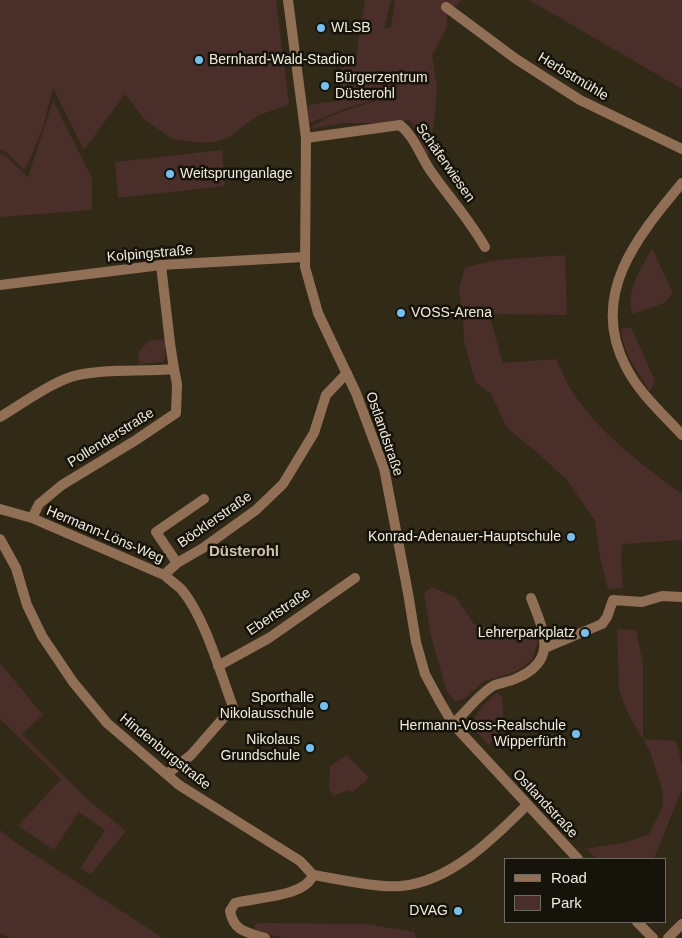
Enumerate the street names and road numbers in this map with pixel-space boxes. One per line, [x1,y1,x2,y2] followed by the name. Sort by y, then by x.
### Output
[535,49,611,105] street label: Herbstmühle
[412,121,478,205] street label: Schäferwiesen
[106,242,194,266] street label: Kolpingstraße
[362,390,406,478] street label: Ostlandstraße
[65,405,157,471] street label: Pollenderstraße
[175,488,255,552] street label: Böcklerstraße
[44,503,166,567] street label: Hermann-Löns-Weg
[244,585,314,639] street label: Ebertstraße
[116,710,214,794] street label: Hindenburgstraße
[509,766,581,842] street label: Ostlandstraße

